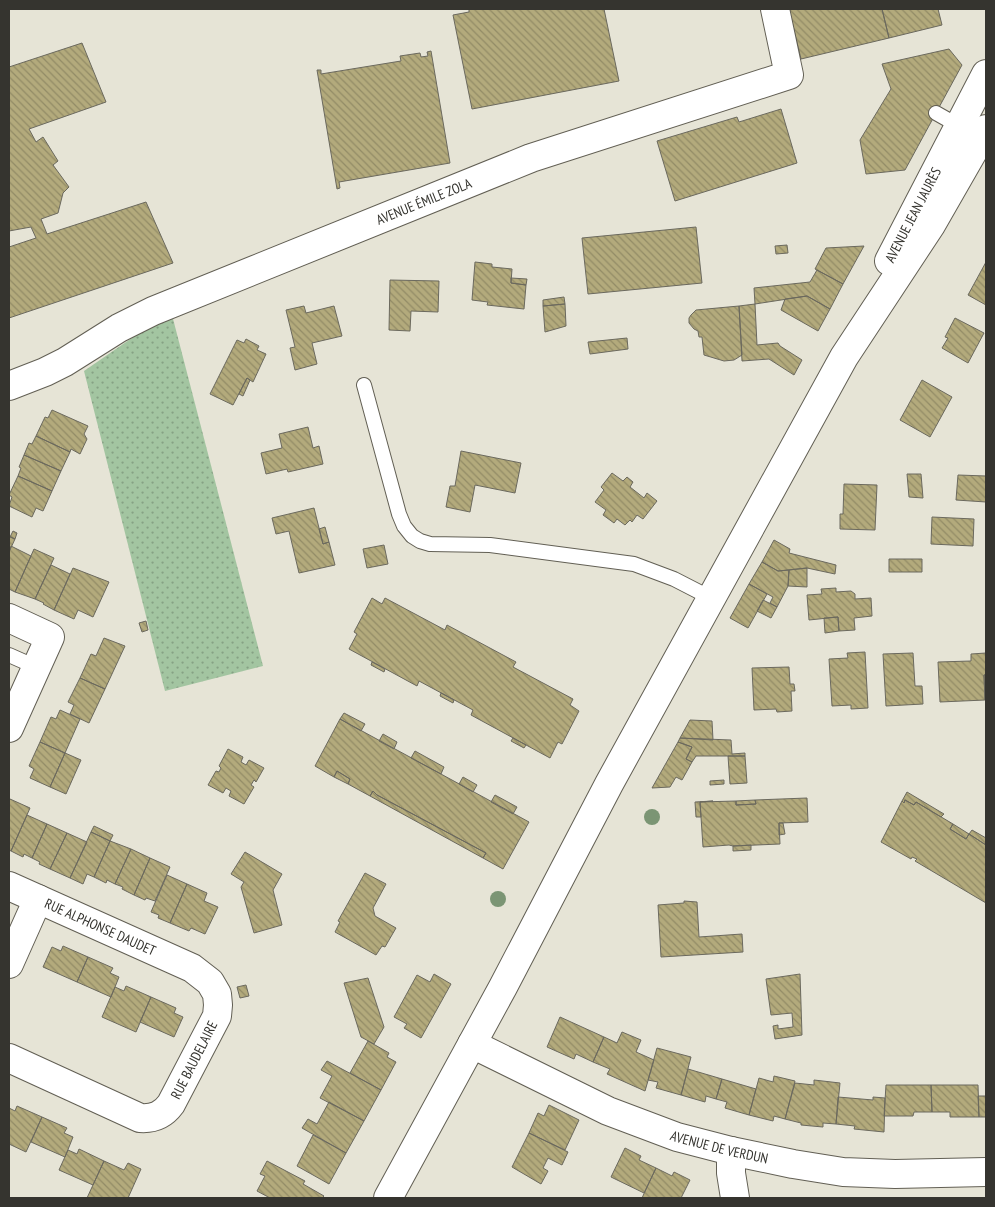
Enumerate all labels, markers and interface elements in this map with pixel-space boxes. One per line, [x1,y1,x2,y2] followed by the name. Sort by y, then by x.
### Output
[881,164,945,266] street label: AVENUE JEAN JAURÈS
[374,174,475,229] street label: AVENUE ÉMILE ZOLA
[42,894,159,960] street label: RUE ALPHONSE DAUDET
[167,1018,221,1102] street label: RUE BAUDELAIRE
[668,1126,770,1168] street label: AVENUE DE VERDUN

